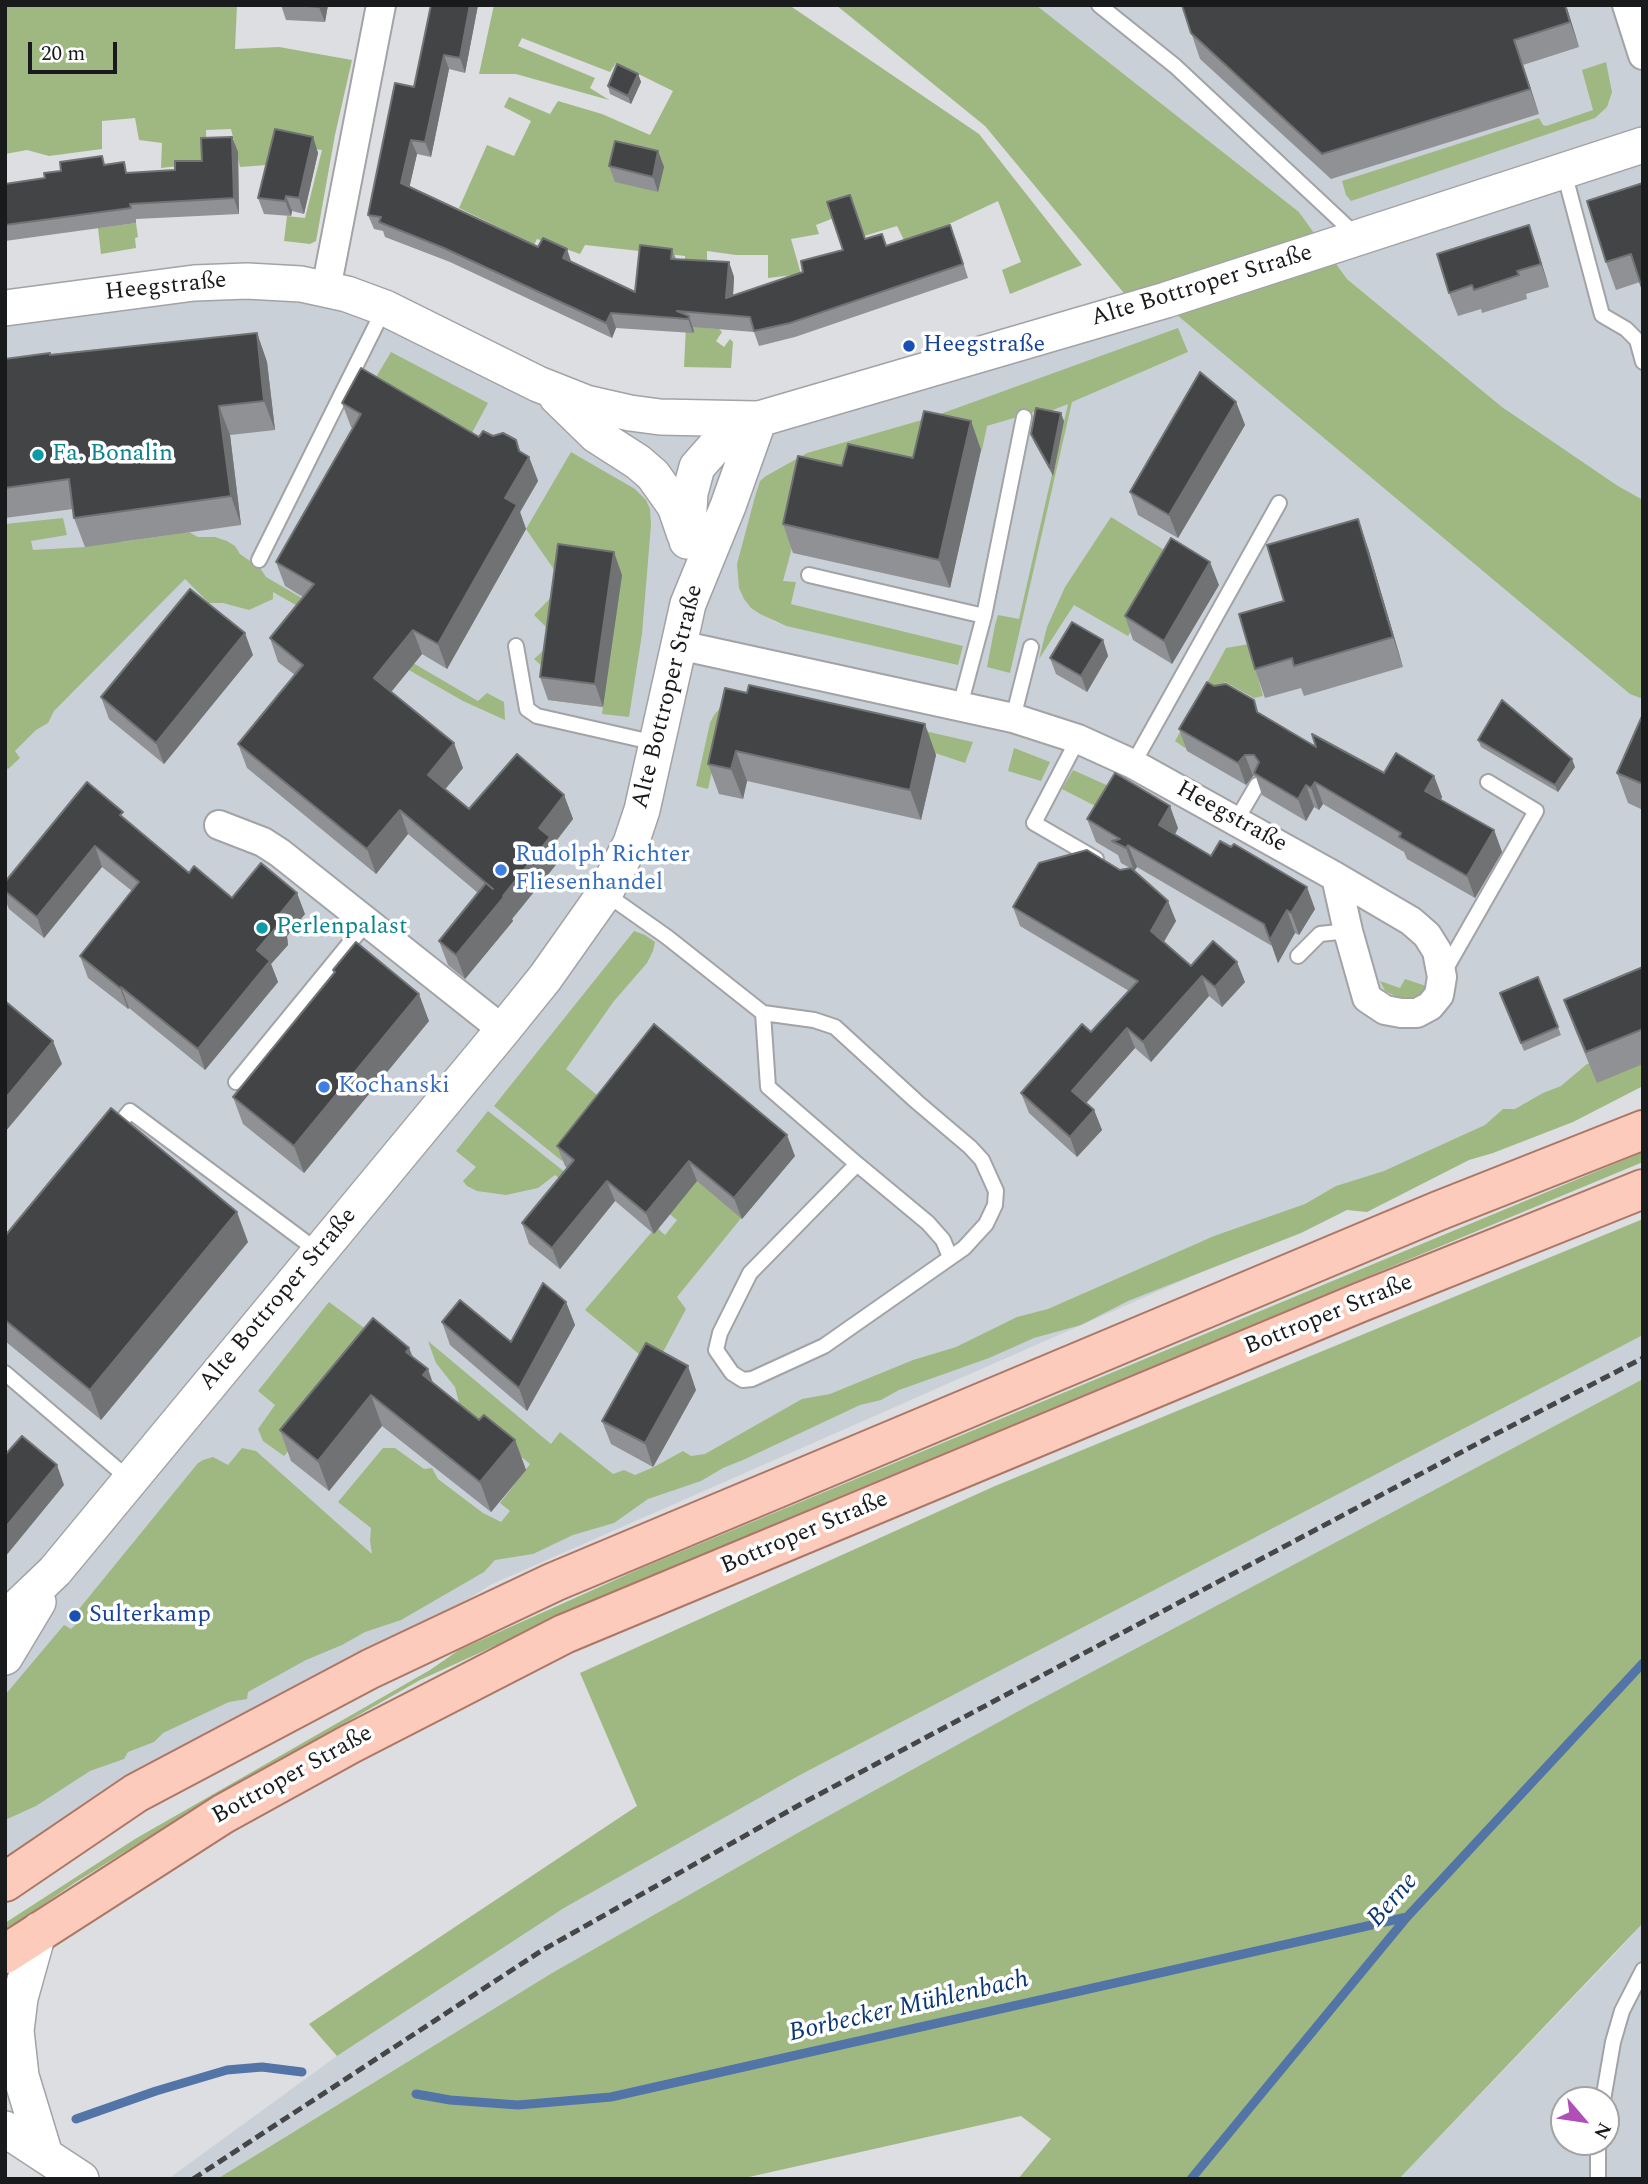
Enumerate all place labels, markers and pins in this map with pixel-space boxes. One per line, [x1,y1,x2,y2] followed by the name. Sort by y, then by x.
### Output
[923,332,1045,360] place label: Heegstraße
[901,338,917,354] marker: Heegstraße
[52,441,173,469] place label: Fa. Bonalin
[30,447,46,463] marker: Fa. Bonalin
[515,842,690,898] place label: Rudolph Richter Fliesenhandel
[493,862,509,878] marker: Rudolph Richter Fliesenhandel
[276,914,407,942] place label: Perlenpalast
[254,920,270,936] marker: Perlenpalast
[338,1073,450,1101] place label: Kochanski
[316,1079,332,1095] marker: Kochanski
[89,1602,211,1630] place label: Sulterkamp
[67,1608,83,1624] marker: Sulterkamp

